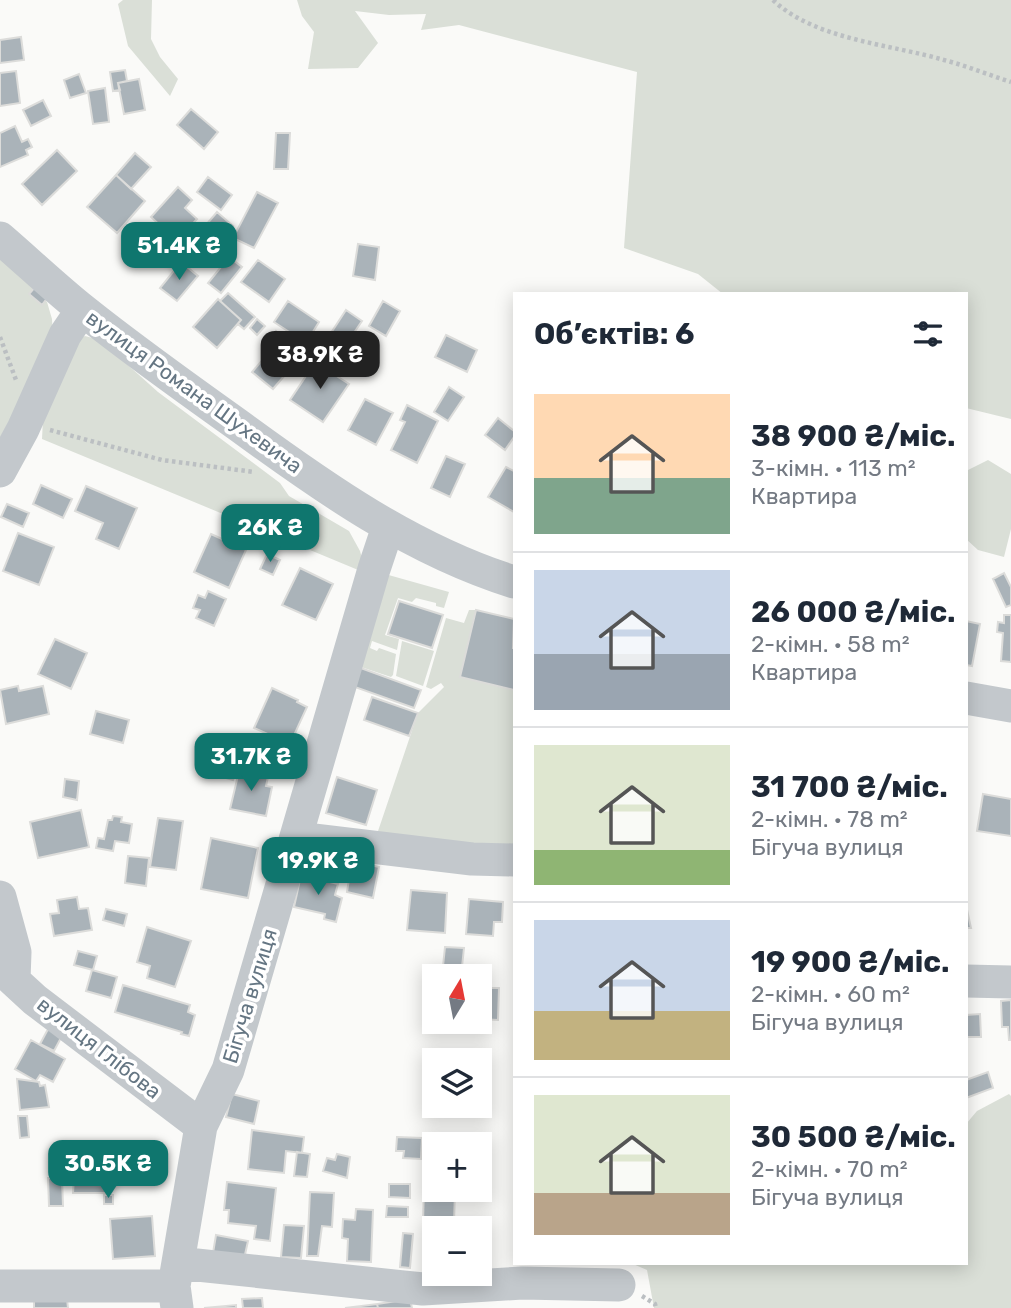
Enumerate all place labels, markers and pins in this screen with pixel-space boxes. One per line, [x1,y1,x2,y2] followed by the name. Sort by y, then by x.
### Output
[114,222,244,282] pin: 51.4K ₴
[255,332,385,391] pin: 38.9K ₴
[221,504,319,564] pin: 26K ₴
[186,734,316,793] pin: 31.7K ₴
[253,838,383,897] pin: 19.9K ₴
[43,1140,173,1200] pin: 30.5K ₴

